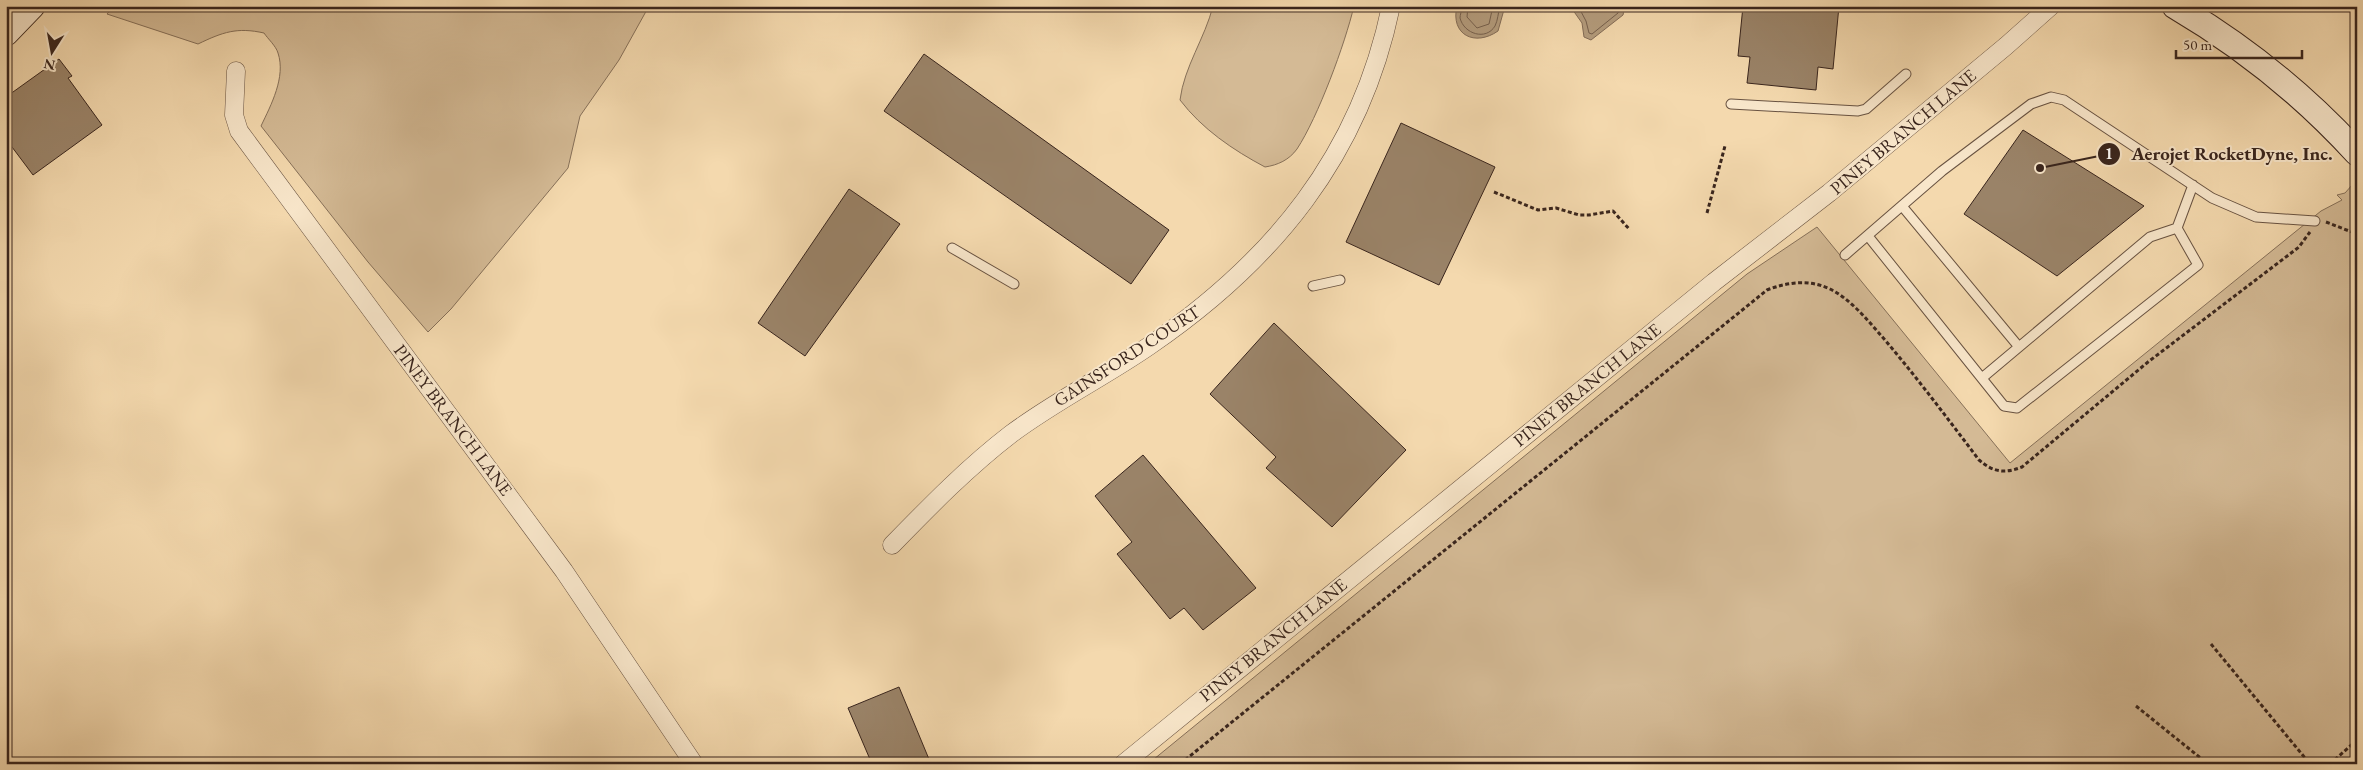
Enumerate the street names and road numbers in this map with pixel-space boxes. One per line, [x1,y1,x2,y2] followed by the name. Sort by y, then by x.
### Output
[1825,64,1980,199] street label: PINEY BRANCH LANE
[1049,299,1205,412] street label: GAINSFORD COURT
[1508,318,1665,451] street label: PINEY BRANCH LANE
[389,339,518,500] street label: PINEY BRANCH LANE
[1194,573,1351,706] street label: PINEY BRANCH LANE

